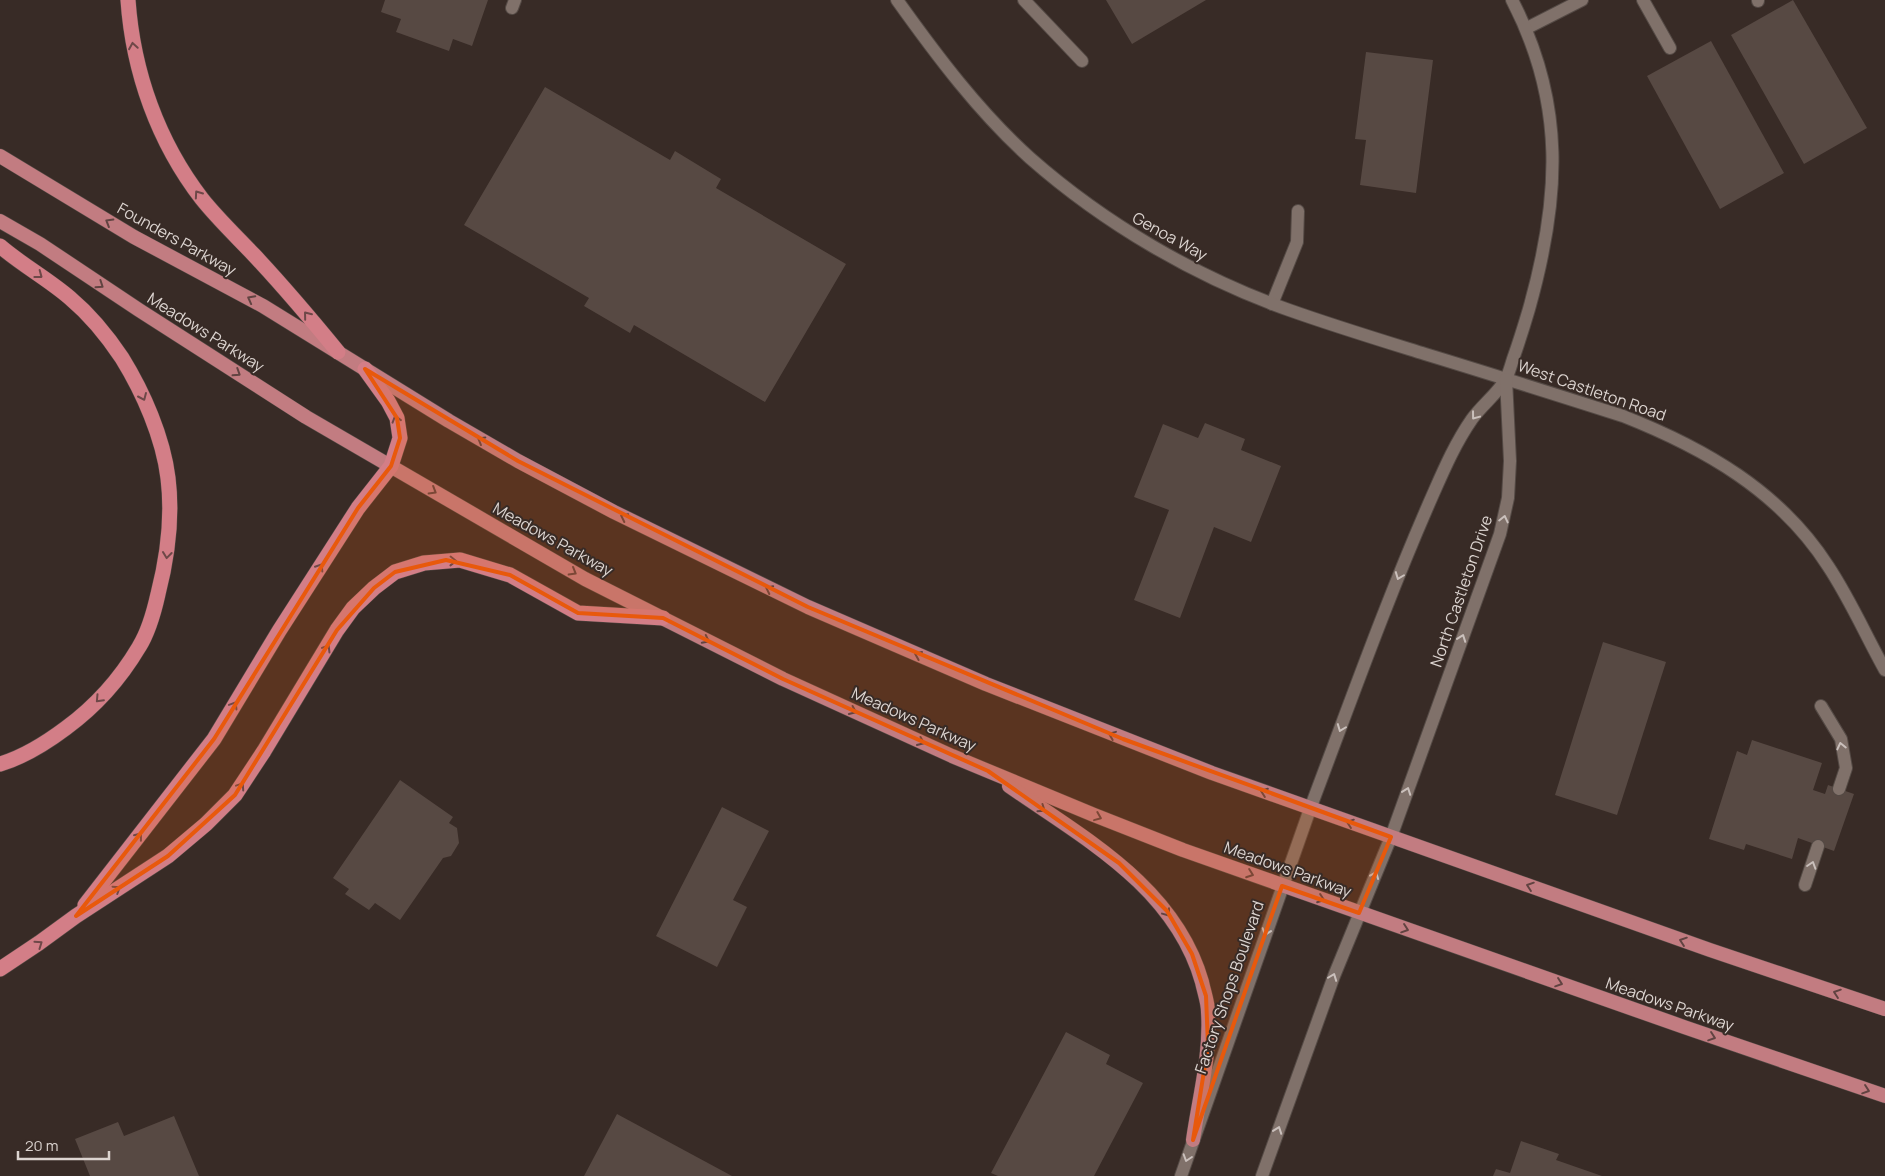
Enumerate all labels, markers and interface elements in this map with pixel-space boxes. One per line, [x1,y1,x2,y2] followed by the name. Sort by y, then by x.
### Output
[129,42,139,51] one-way arrow
[195,190,204,200] one-way arrow
[114,197,241,281] street label: Founders Parkway
[1129,206,1212,266] street label: Genoa Way
[105,219,114,229] one-way arrow
[33,269,43,278] one-way arrow
[95,278,104,288] one-way arrow
[143,287,269,377] street label: Meadows Parkway
[248,296,257,306] one-way arrow
[303,311,312,320] one-way arrow
[1515,354,1669,426] street label: West Castleton Road
[232,366,241,376] one-way arrow
[136,392,147,401] one-way arrow
[1472,410,1480,419] one-way arrow
[392,415,402,424] one-way arrow
[477,436,486,446] one-way arrow
[428,484,437,494] one-way arrow
[489,497,618,581] street label: Meadows Parkway
[1425,512,1497,670] street label: North Castleton Drive
[620,513,629,523] one-way arrow
[1498,515,1509,523] one-way arrow
[162,551,173,559] one-way arrow
[450,556,457,566] one-way arrow
[314,563,323,573] one-way arrow
[568,566,577,576] one-way arrow
[1395,571,1405,580] one-way arrow
[766,585,775,595] one-way arrow
[701,634,710,644] one-way arrow
[1456,635,1466,643] one-way arrow
[320,644,330,653] one-way arrow
[914,650,923,661] one-way arrow
[848,682,980,757] street label: Meadows Parkway
[96,694,105,703] one-way arrow
[228,702,238,711] one-way arrow
[848,705,857,715] one-way arrow
[1336,723,1346,731] one-way arrow
[1108,730,1117,741] one-way arrow
[916,735,925,746] one-way arrow
[1837,741,1847,750] one-way arrow
[235,782,244,792] one-way arrow
[1260,788,1268,798] one-way arrow
[1402,788,1412,796] one-way arrow
[1037,803,1046,812] one-way arrow
[1093,810,1102,821] one-way arrow
[1347,819,1355,829] one-way arrow
[133,833,141,842] one-way arrow
[1221,836,1355,902] street label: Meadows Parkway
[1806,861,1816,870] one-way arrow
[1245,868,1254,878] one-way arrow
[1369,871,1379,880] one-way arrow
[1526,882,1535,892] one-way arrow
[111,886,121,895] one-way arrow
[1316,894,1324,904] one-way arrow
[1189,898,1269,1076] street label: Factory Shops Boulevard
[1161,907,1170,917] one-way arrow
[1401,923,1409,933] one-way arrow
[1262,927,1272,936] one-way arrow
[1679,936,1688,946] one-way arrow
[33,941,42,949] one-way arrow
[1603,972,1738,1036] street label: Meadows Parkway
[1327,973,1337,982] one-way arrow
[1554,977,1562,987] one-way arrow
[1833,989,1842,999] one-way arrow
[1707,1031,1716,1041] one-way arrow
[1861,1084,1869,1094] one-way arrow
[1272,1126,1282,1135] one-way arrow
[18,1128,109,1160] scale bar
[25,1135,58,1156] text: 20 m
[1182,1153,1192,1162] one-way arrow

